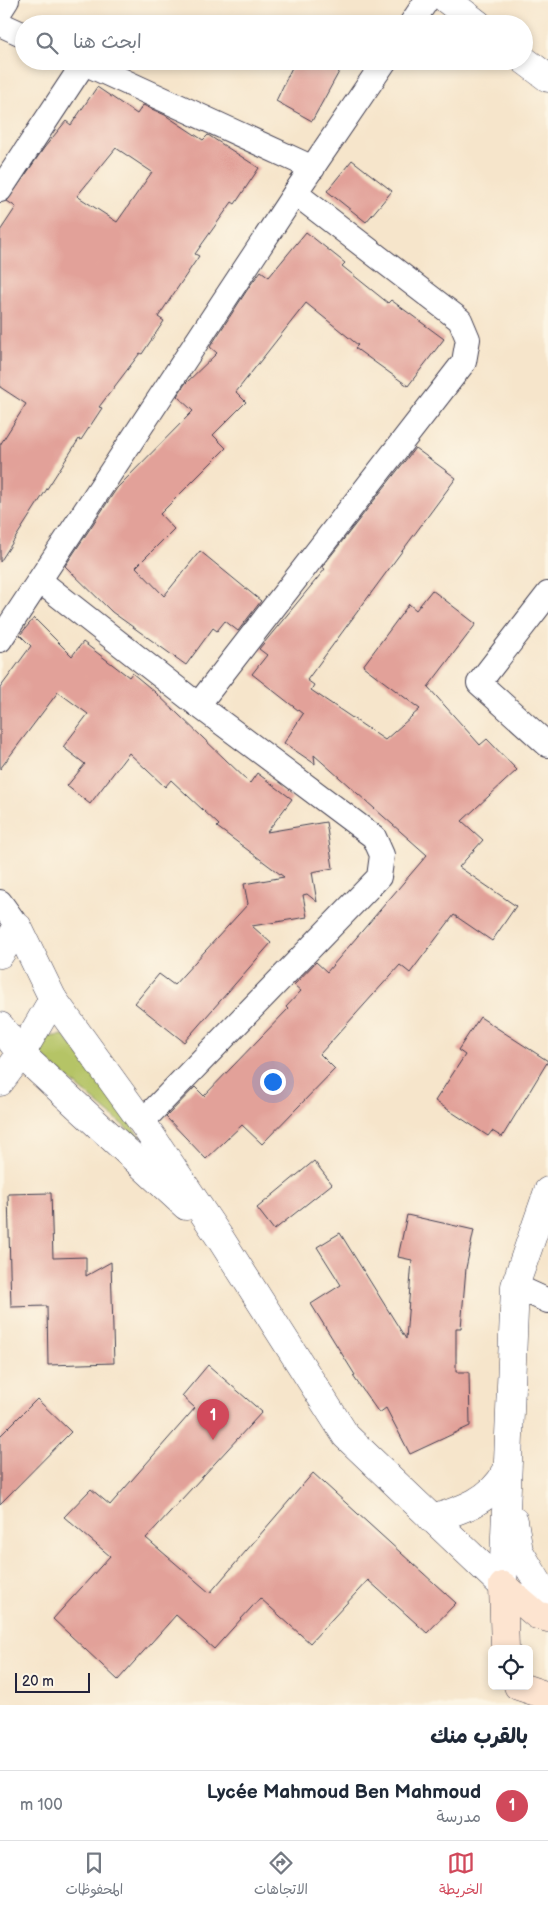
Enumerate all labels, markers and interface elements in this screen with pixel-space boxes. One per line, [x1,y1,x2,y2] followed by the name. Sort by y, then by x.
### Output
[15,15,533,70] search box
[33,29,61,57] icon: search
[73,31,142,54] text: ابحث هنا
[260,1069,286,1095] your location
[197,1399,229,1440] pin: 1
[488,1645,533,1690] map controls
[488,1645,533,1690] button: locate
[15,1670,90,1693] scale bar
[22,1673,54,1690] text: 20 m
[430,1724,528,1749] text: بالقرب منك
[207,1781,481,1804] text: Lycée Mahmoud Ben Mahmoud
[20,1796,63,1815] text: 100 m
[509,1796,515,1815] text: 1
[436,1808,481,1827] text: مدرسة
[65,1849,123,1902] tab: المحفوظات
[254,1849,308,1902] tab: الاتجاهات
[439,1849,483,1902] tab: الخريطة

